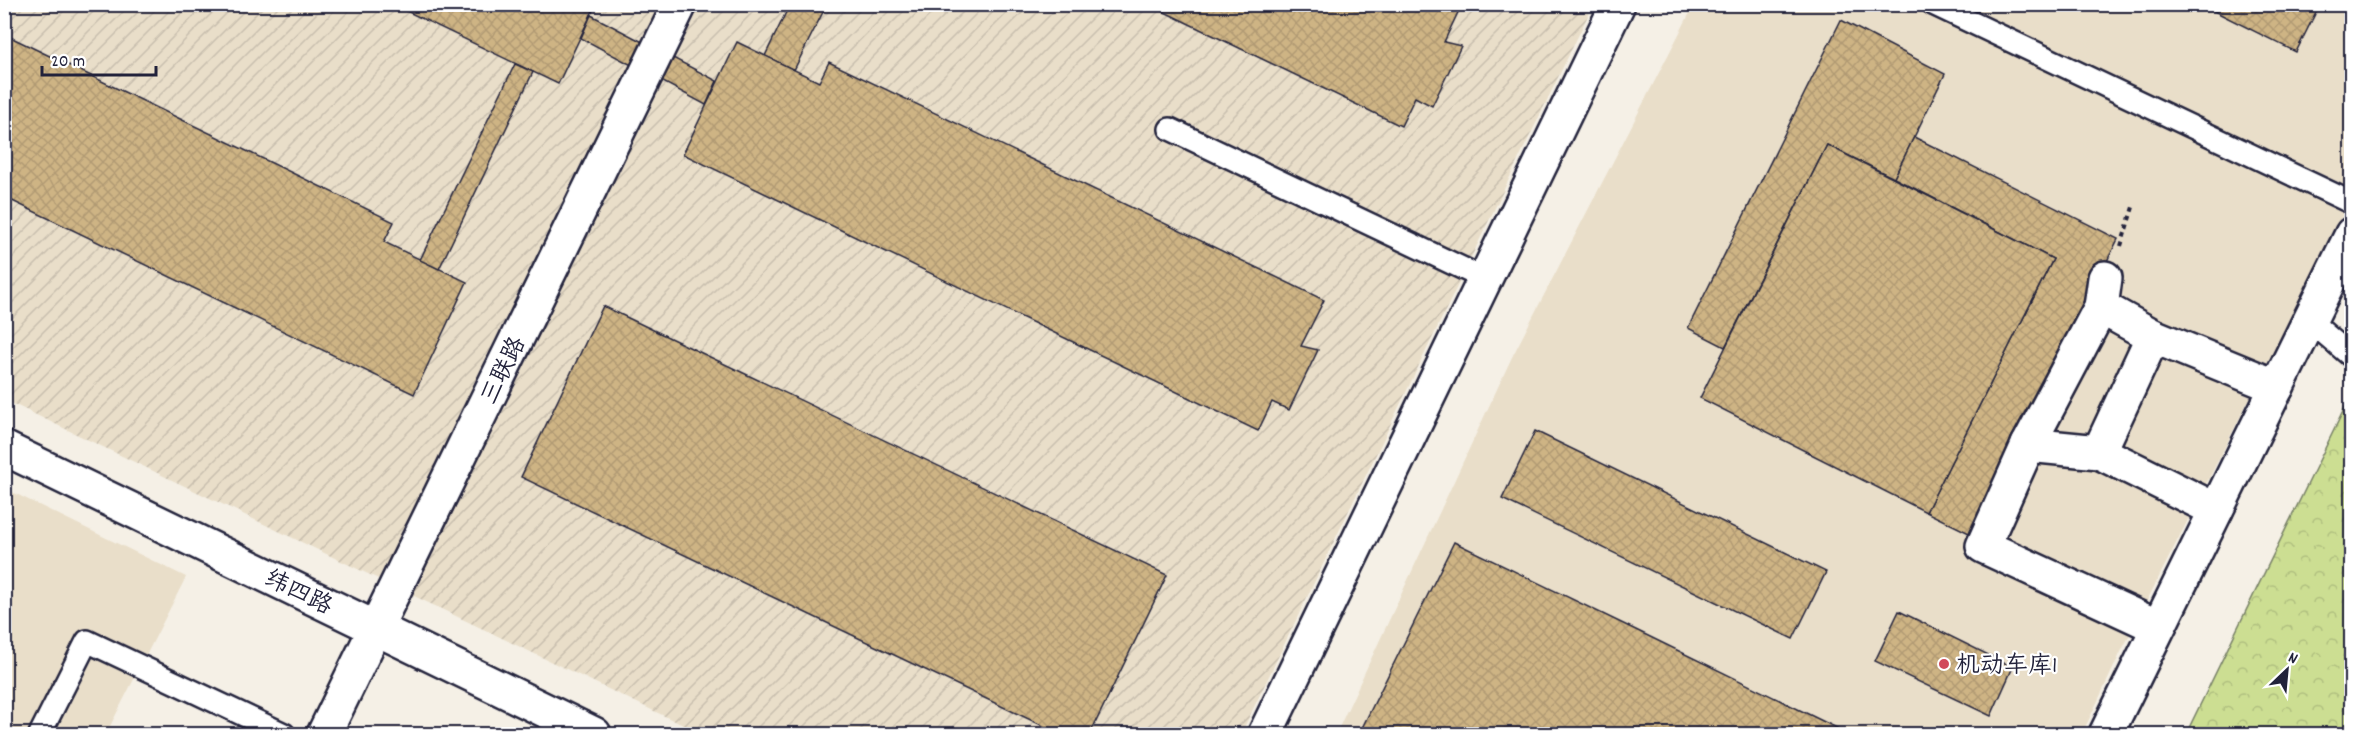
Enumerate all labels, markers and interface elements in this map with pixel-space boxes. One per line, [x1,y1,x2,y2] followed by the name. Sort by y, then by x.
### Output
[42,39,156,77] scale bar
[51,50,85,75] text: 20 m
[474,332,536,411] street label: 三联路
[258,563,337,625] street label: 纬四路
[2257,640,2317,700] north arrow
[2284,647,2301,671] text: N
[1956,650,2057,684] place label: 机动车库1
[1937,657,1951,671] marker: 机动车库1

